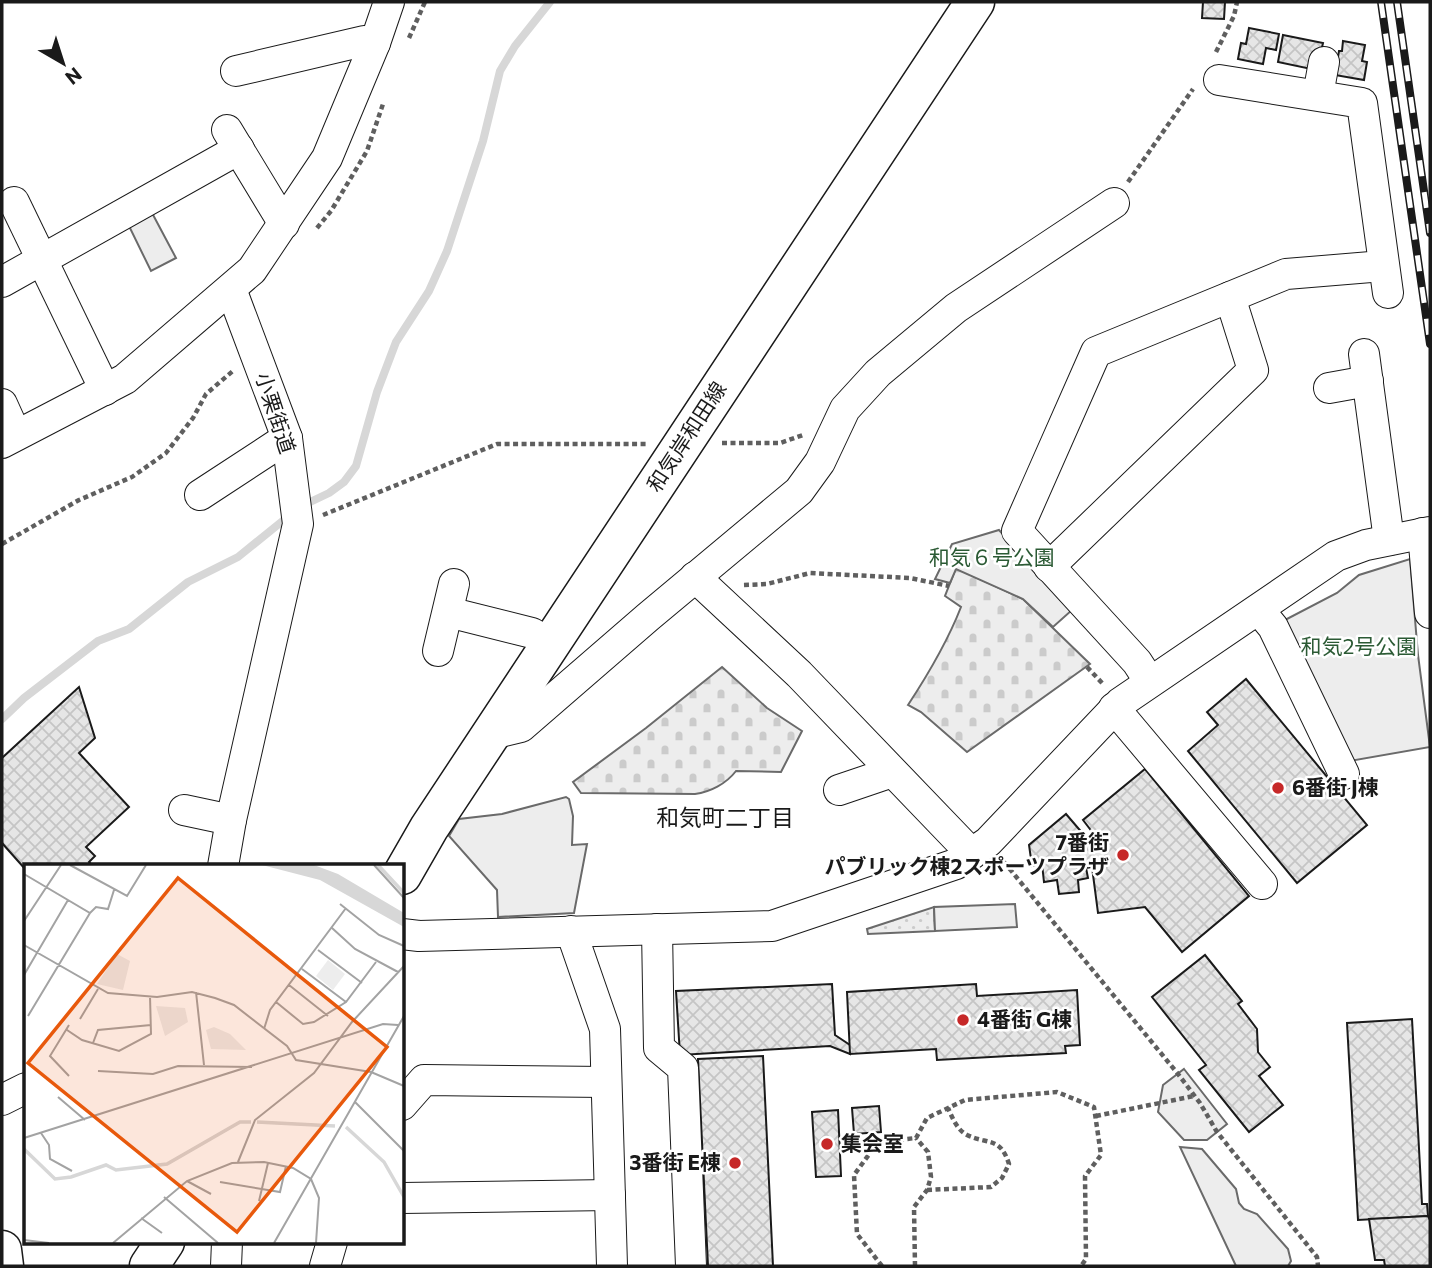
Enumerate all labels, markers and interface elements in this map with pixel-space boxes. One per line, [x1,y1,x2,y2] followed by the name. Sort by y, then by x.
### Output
[28,28,98,98] north arrow
[61,63,87,90] text: N
[252,369,301,456] street label: 小栗街道
[641,377,731,496] street label: 和気岸和田線
[929,544,1055,569] park label: 和気６号公園
[1301,633,1417,658] park label: 和気2号公園
[1292,774,1379,799] place label: 6番街 J棟
[1270,780,1286,796] marker: 6番街 J棟
[656,803,794,831] district label: 和気町二丁目
[824,829,1109,878] place label: 7番街 パブリック棟2スポーツプラザ
[1115,847,1131,863] marker: 7番街 パブリック棟2スポーツプラザ
[24,864,404,1244] inset map
[977,1006,1072,1031] place label: 4番街 G棟
[955,1012,971,1028] marker: 4番街 G棟
[841,1130,904,1155] place label: 集会室
[819,1136,835,1152] marker: 集会室
[629,1149,721,1174] place label: 3番街 E棟
[727,1155,743,1171] marker: 3番街 E棟

